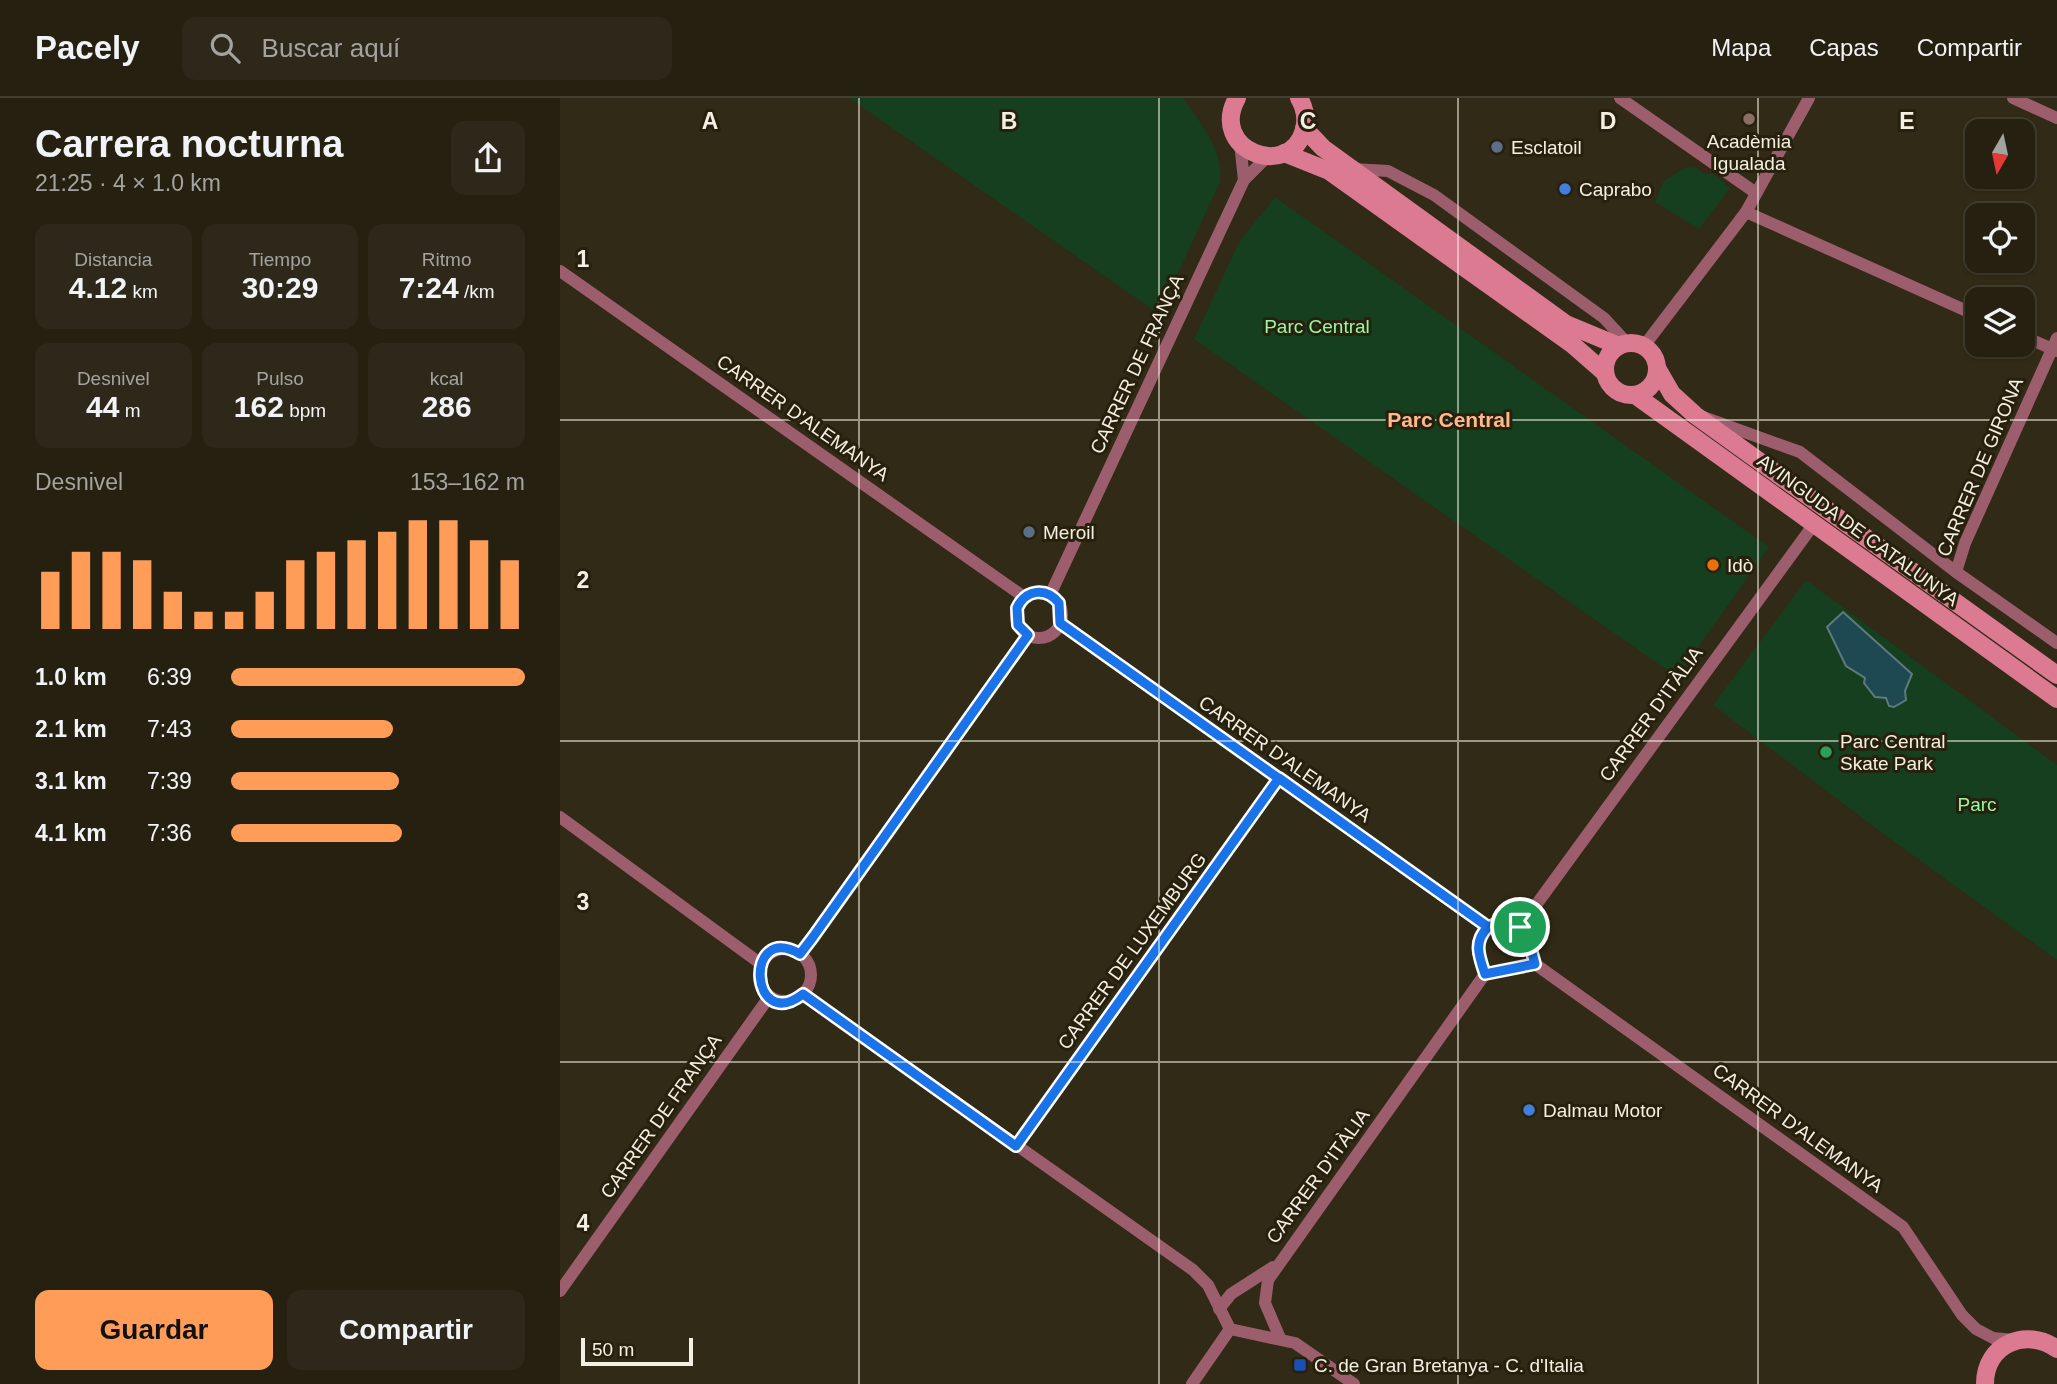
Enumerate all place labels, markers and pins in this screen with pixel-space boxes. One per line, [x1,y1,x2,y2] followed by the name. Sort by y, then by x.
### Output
[1741,111,1757,127] marker: Acadèmia Igualada
[1707,131,1792,174] place label: Acadèmia Igualada
[1511,137,1582,158] place label: Esclatoil
[1489,139,1505,155] marker: Esclatoil
[1579,179,1652,200] place label: Caprabo
[1557,181,1573,197] marker: Caprabo
[1043,522,1095,543] place label: Meroil
[1021,524,1037,540] marker: Meroil
[1727,555,1753,576] place label: Idò
[1705,557,1721,573] marker: Idò
[1840,731,1946,774] place label: Parc Central Skate Park
[1818,744,1834,760] marker: Parc Central Skate Park
[1490,897,1550,957] pin
[1543,1100,1663,1121] place label: Dalmau Motor
[1521,1102,1537,1118] marker: Dalmau Motor
[1314,1355,1584,1376] place label: C. de Gran Bretanya - C. d'Italia
[1292,1357,1308,1373] marker: C. de Gran Bretanya - C. d'Italia

